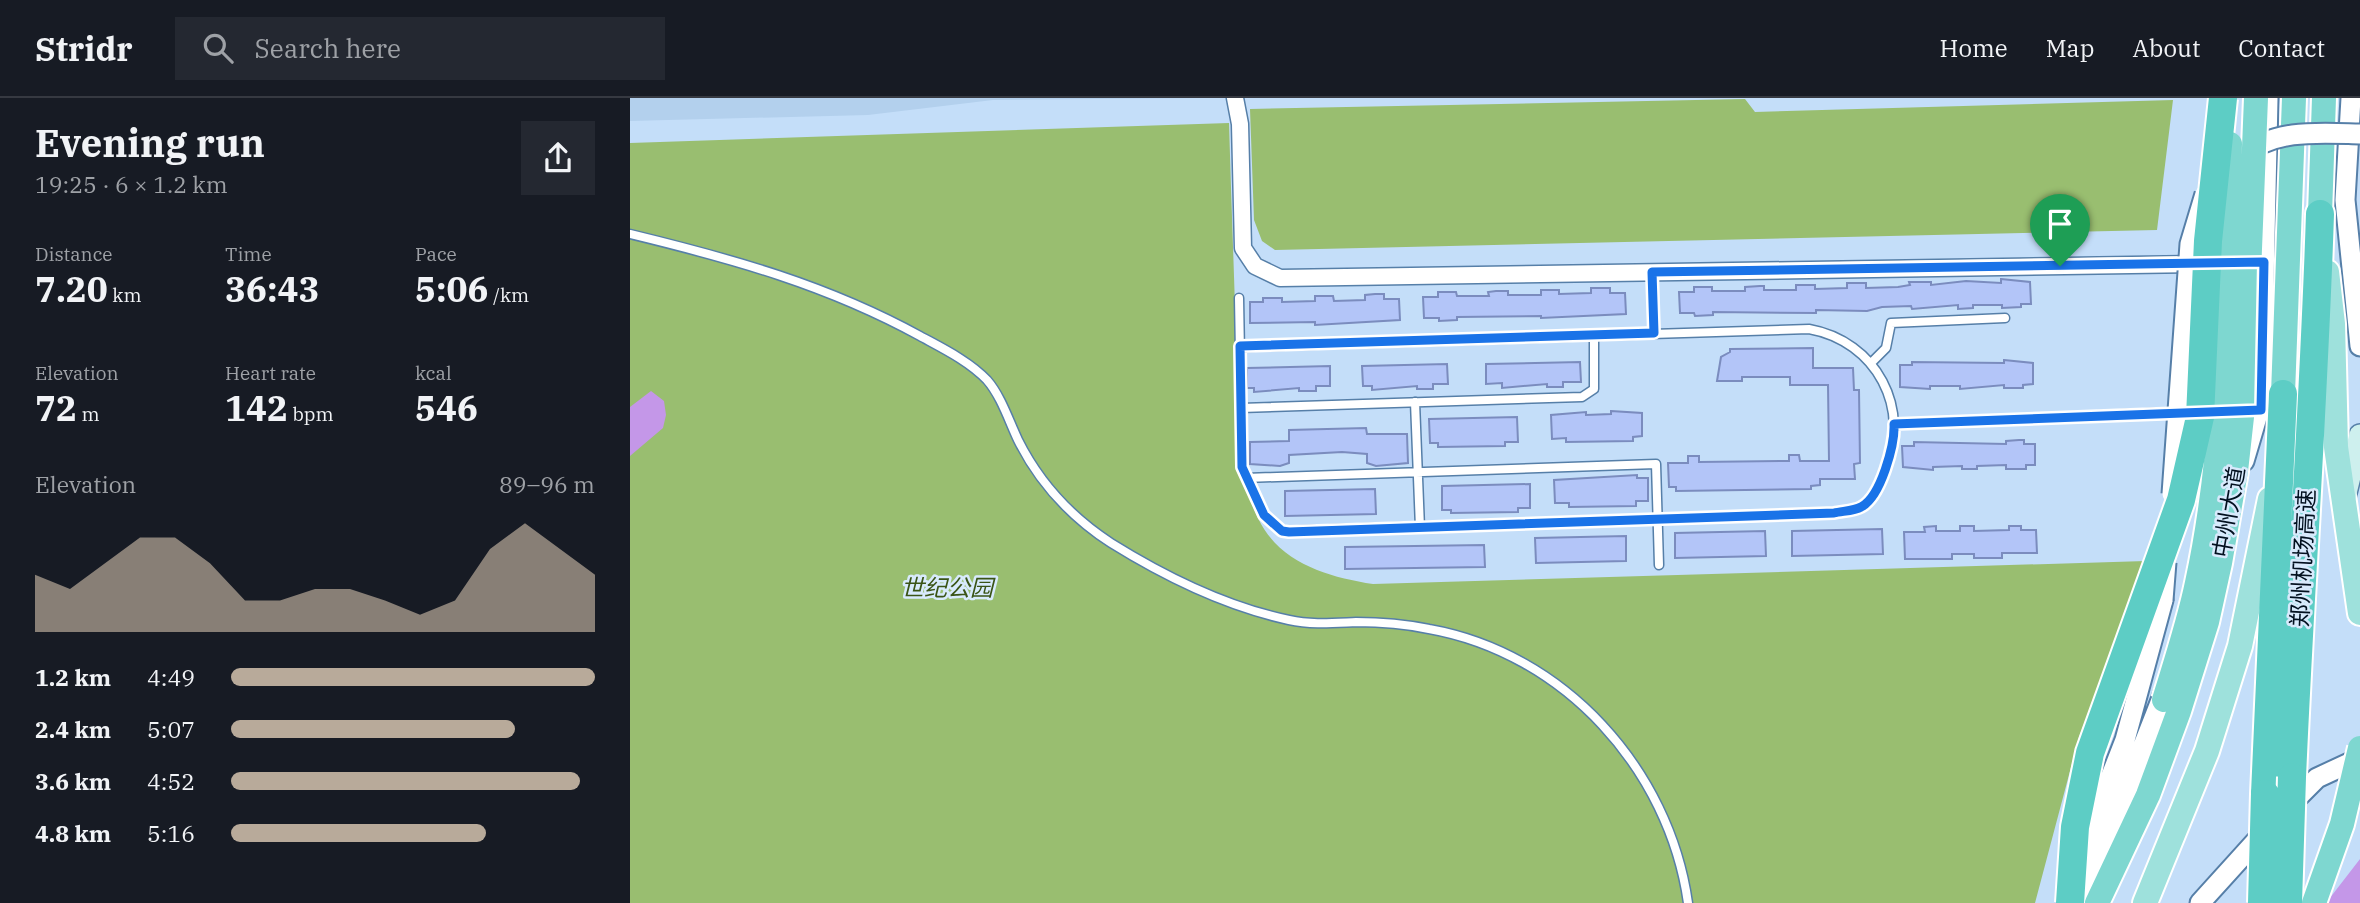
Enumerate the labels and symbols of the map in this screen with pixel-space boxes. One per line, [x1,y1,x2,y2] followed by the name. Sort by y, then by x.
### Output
[2030,194,2090,266] pin
[2205,464,2251,560] street label: 中州大道
[2283,488,2321,628] street label: 郑州机场高速
[901,572,996,602] park label: 世纪公园

